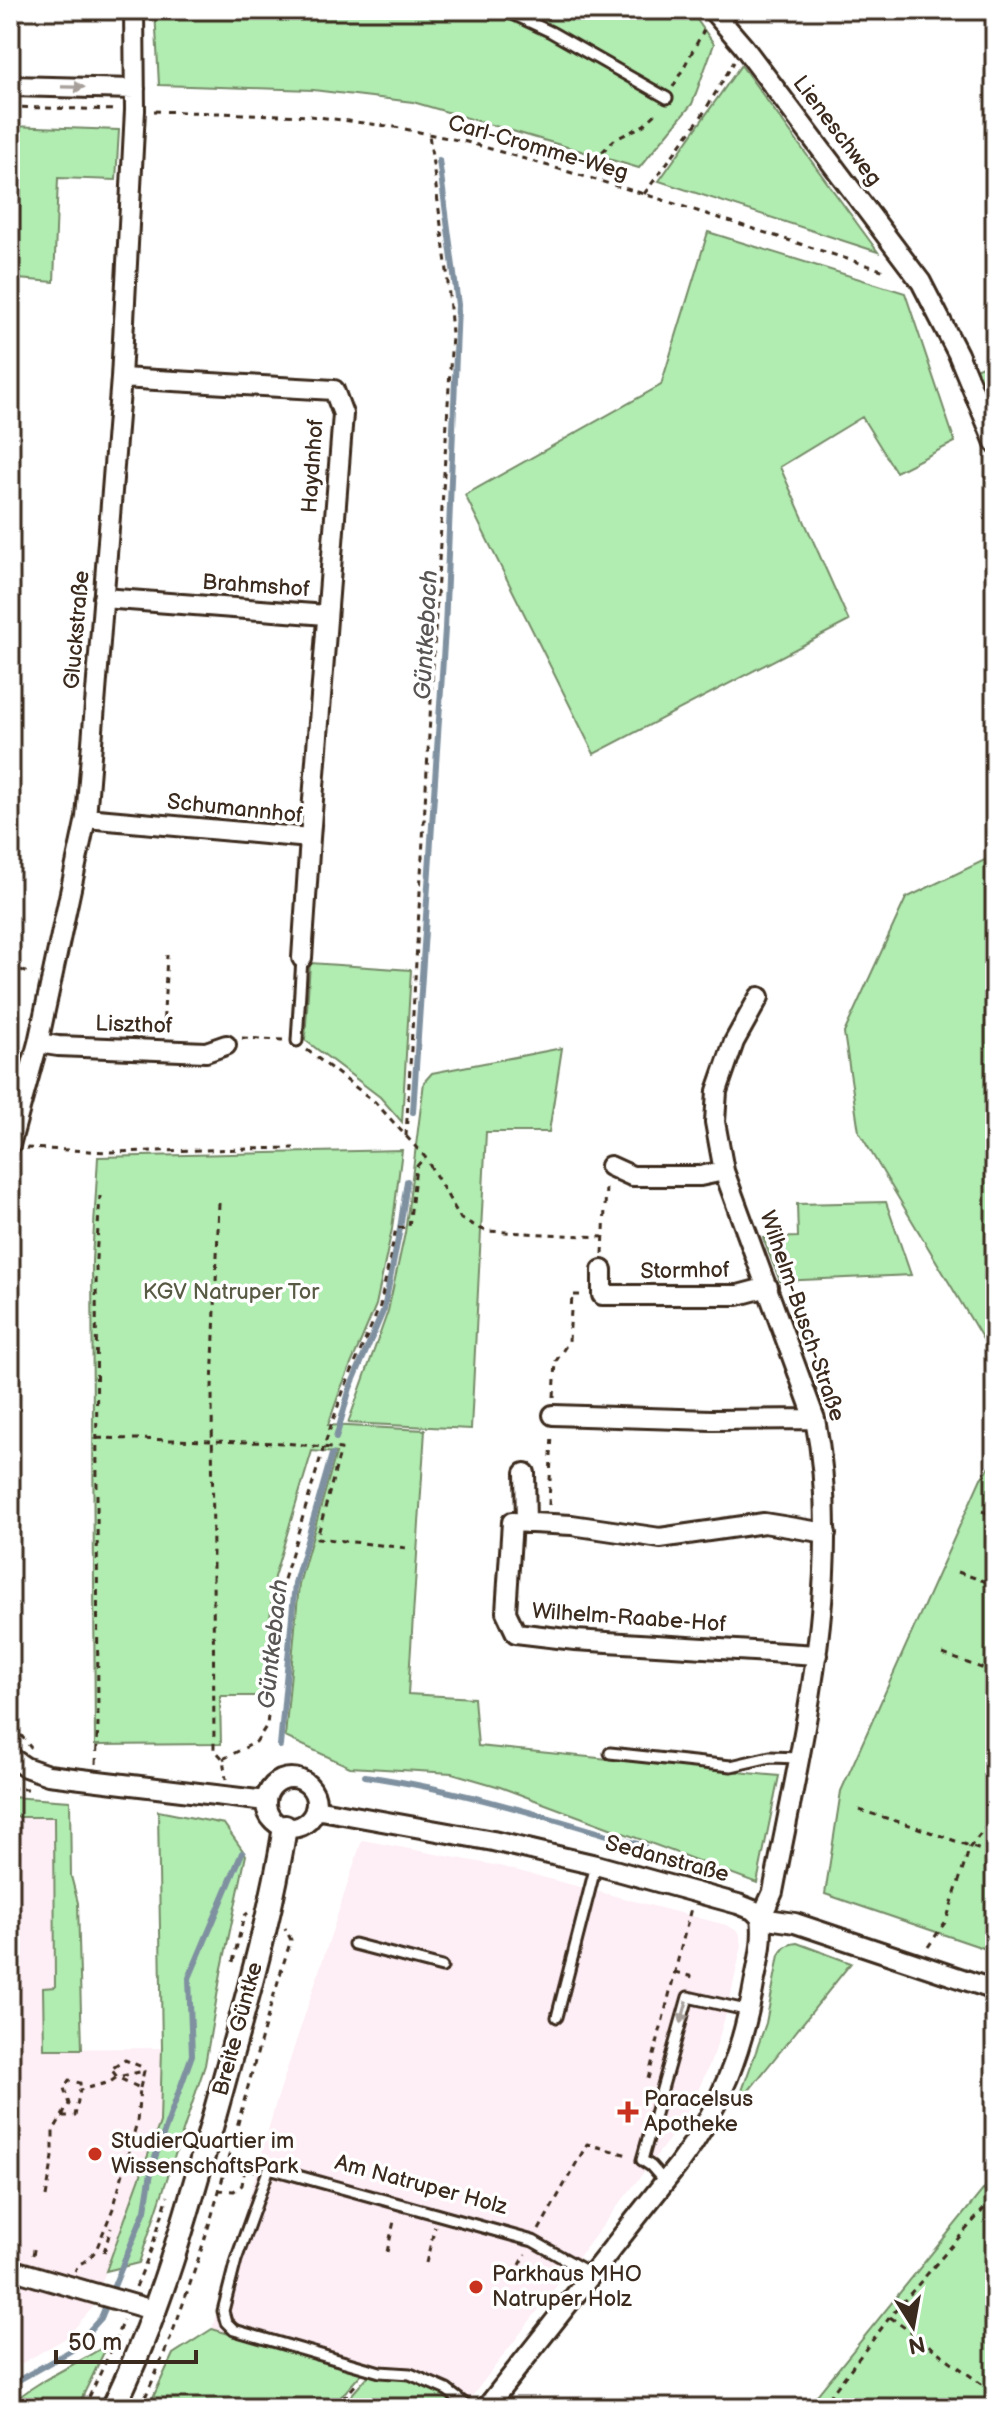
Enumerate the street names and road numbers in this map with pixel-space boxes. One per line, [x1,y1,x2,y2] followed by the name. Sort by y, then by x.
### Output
[787,70,887,192] street label: Lieneschweg
[445,109,631,187] street label: Carl-Cromme-Weg
[296,418,330,514] street label: Haydnhof
[201,569,311,603] street label: Brahmshof
[58,570,96,690] street label: Gluckstraße
[166,788,304,830] street label: Schumannhof
[95,1010,173,1040] street label: Liszthof
[753,1207,851,1425] street label: Wilhelm-Busch-Straße
[640,1257,730,1285] street label: Stormhof
[531,1598,727,1638] street label: Wilhelm-Raabe-Hof
[602,1830,732,1888] street label: Sedanstraße
[207,1959,269,2099] street label: Breite Güntke
[332,2149,511,2221] street label: Am Natruper Holz

